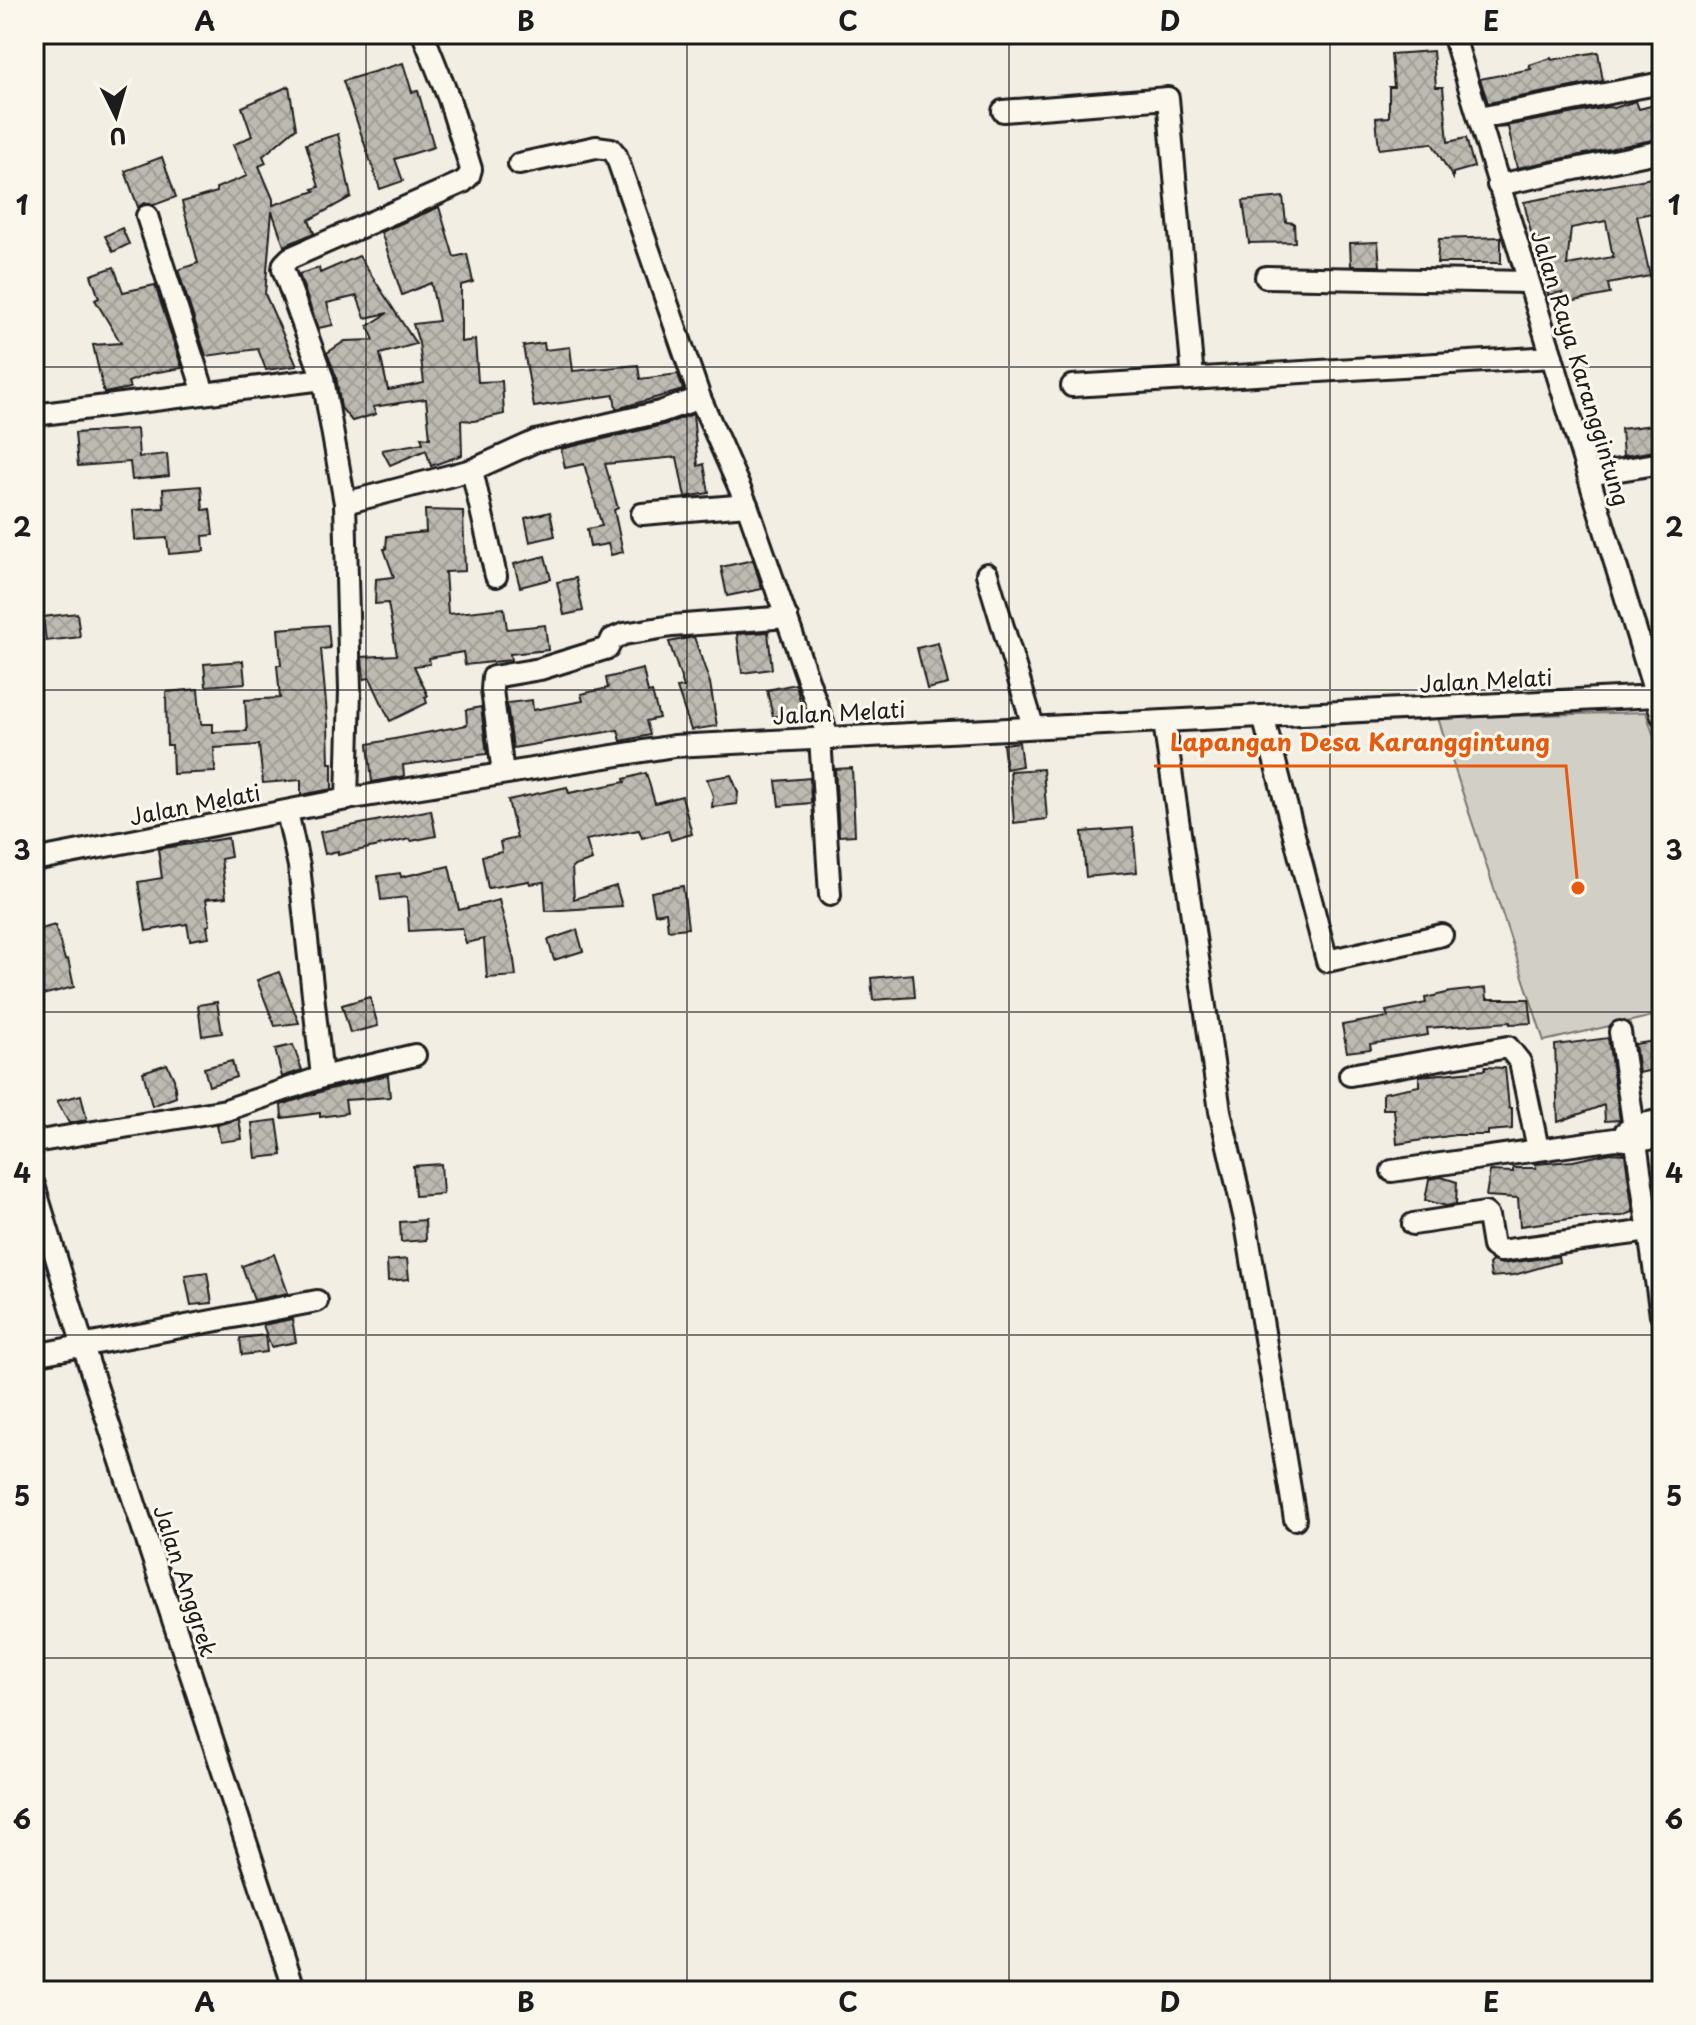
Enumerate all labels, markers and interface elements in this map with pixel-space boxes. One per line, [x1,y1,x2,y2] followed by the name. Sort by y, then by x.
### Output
[195,1,215,40] text: A
[517,1,535,40] text: B
[838,1,858,40] text: C
[1160,1,1180,40] text: D
[1483,1,1499,40] text: E
[76,76,156,156] north arrow
[108,120,128,155] text: U
[16,185,28,224] text: 1
[1668,185,1680,224] text: 1
[1524,226,1639,510] street label: Jalan Raya Karanggintung
[13,507,31,546] text: 2
[1665,507,1683,546] text: 2
[1419,660,1553,699] street label: Jalan Melati
[772,692,906,731] street label: Jalan Melati
[1154,718,1566,766] callout: Lapangan Desa Karanggintung
[1170,723,1550,759] text: Lapangan Desa Karanggintung
[126,775,263,832] street label: Jalan Melati
[13,830,31,869] text: 3
[1665,830,1683,869] text: 3
[13,1153,31,1192] text: 4
[1665,1153,1683,1192] text: 4
[14,1476,30,1515] text: 5
[1666,1476,1682,1515] text: 5
[146,1500,226,1661] street label: Jalan Anggrek
[13,1799,31,1838] text: 6
[1665,1799,1683,1838] text: 6
[195,1982,215,2021] text: A
[517,1982,535,2021] text: B
[838,1982,858,2021] text: C
[1160,1982,1180,2021] text: D
[1483,1982,1499,2021] text: E

